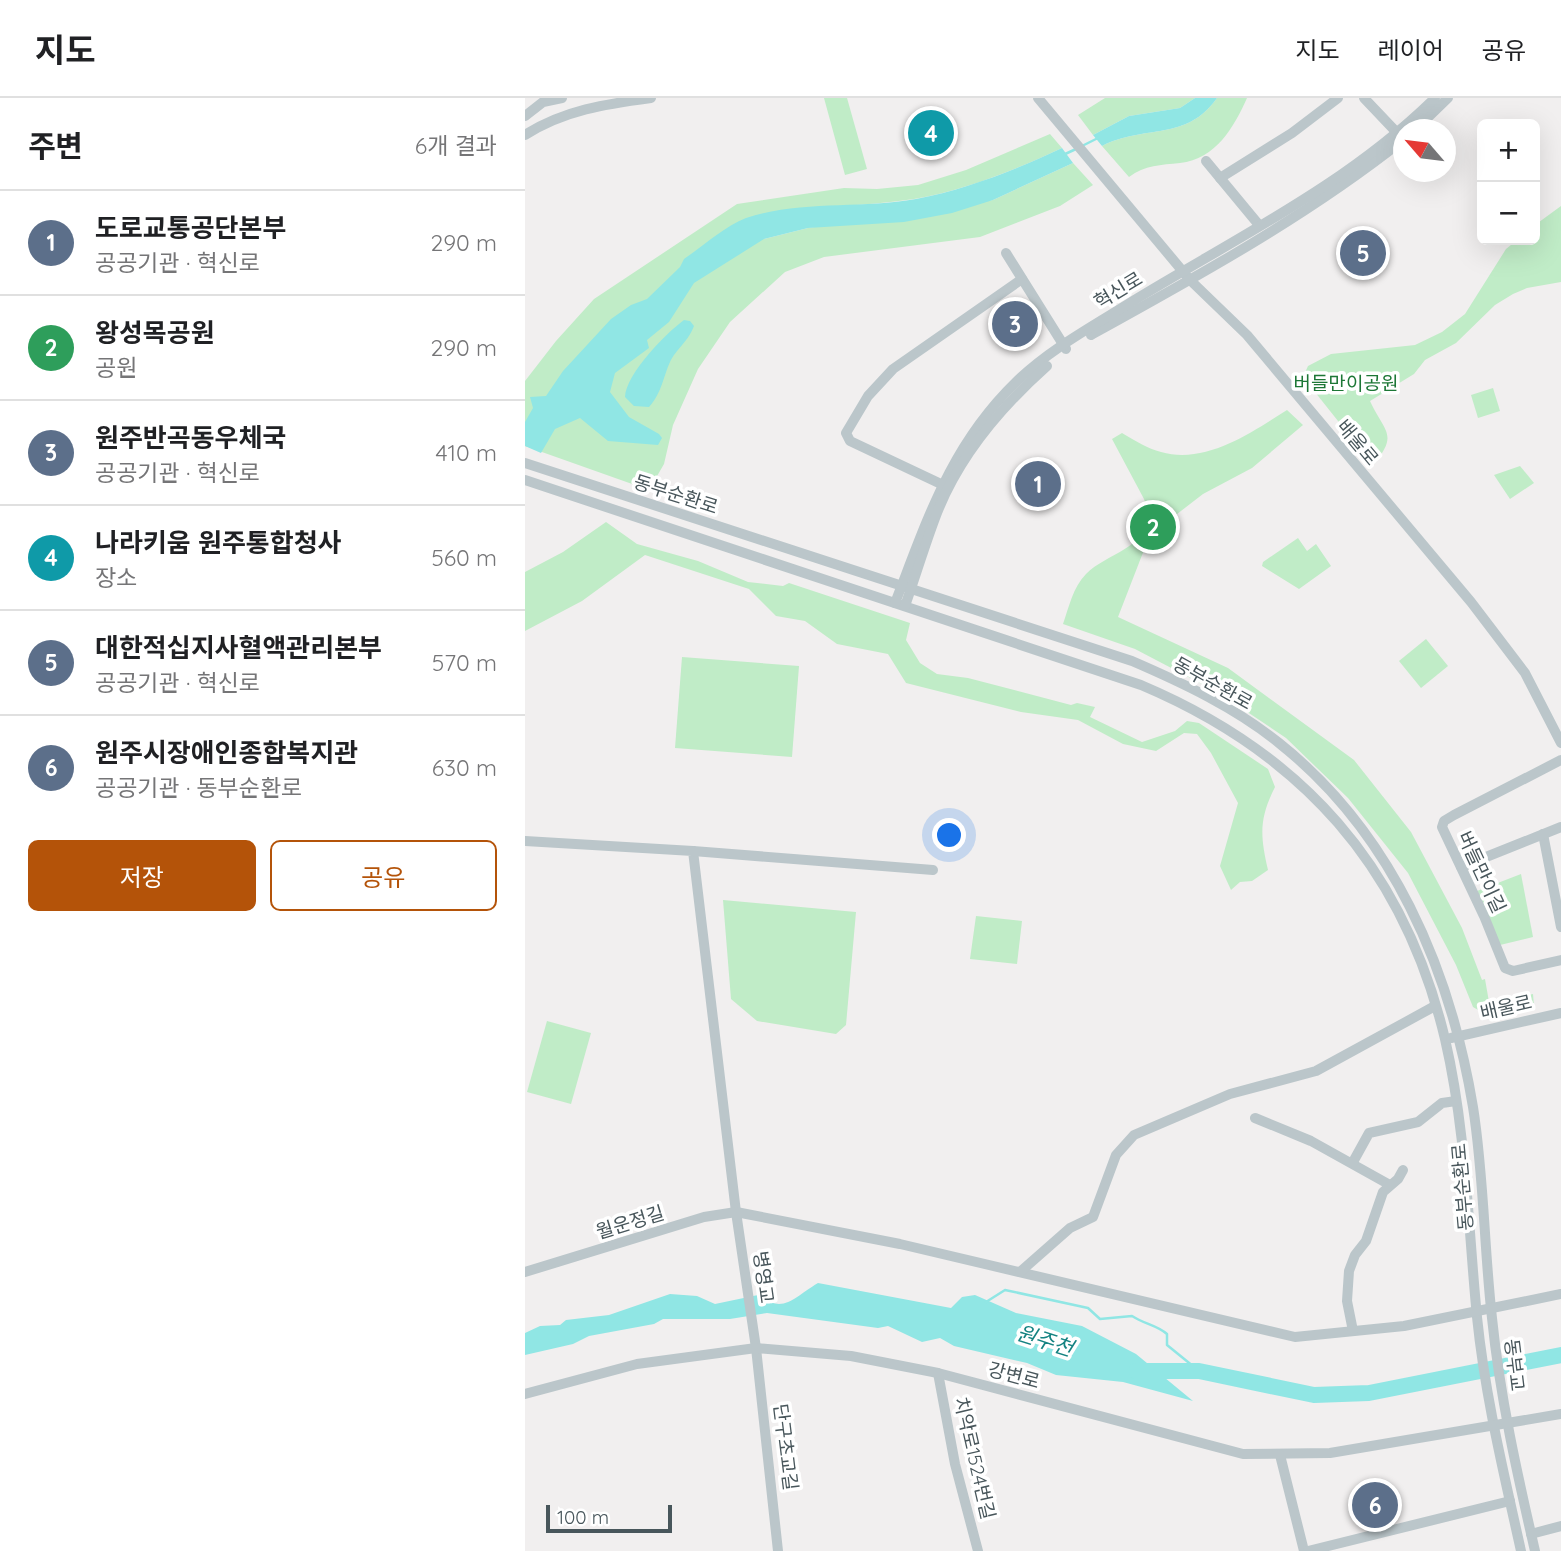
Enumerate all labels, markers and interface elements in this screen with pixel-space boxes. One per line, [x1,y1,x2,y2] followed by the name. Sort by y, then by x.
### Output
[35,29,96,70] text: 지도
[1295,35,1340,65] text: 지도
[1378,35,1444,65] text: 레이어
[1482,35,1526,65] text: 공유
[908,107,954,159] pin: 4
[1393,119,1456,182] north arrow
[1477,119,1540,245] map controls
[1477,119,1540,182] button: +
[28,127,83,165] text: 주변
[415,131,497,160] text: 6개 결과
[1477,182,1540,245] button: −
[95,211,286,244] text: 도로교통공단본부
[1340,227,1386,279] pin: 5
[47,228,55,257] text: 1
[430,228,497,257] text: 290 m
[95,248,260,277] text: 공공기관 · 혁신로
[1089,266,1147,314] street label: 혁신로
[992,298,1038,350] pin: 3
[95,316,215,349] text: 왕성목공원
[44,333,58,362] text: 2
[430,333,497,362] text: 290 m
[95,353,137,382] text: 공원
[1294,371,1398,395] park label: 버들만이공원
[1332,414,1384,470] street label: 배울로
[95,421,286,454] text: 원주반곡동우체국
[45,438,57,467] text: 3
[436,438,497,467] text: 410 m
[95,458,260,487] text: 공공기관 · 혁신로
[1015,458,1061,510] pin: 1
[631,469,721,519] street label: 동부순환로
[1130,501,1176,553] pin: 2
[95,526,341,559] text: 나라키움 원주통합청사
[44,543,58,572] text: 4
[431,543,497,572] text: 560 m
[95,563,137,592] text: 장소
[95,631,382,664] text: 대한적십지사혈액관리본부
[44,648,58,677] text: 5
[432,648,497,677] text: 570 m
[1169,651,1257,715] street label: 동부순환로
[95,668,260,697] text: 공공기관 · 혁신로
[95,736,358,769] text: 원주시장애인종합복지관
[45,753,57,782] text: 6
[432,753,497,782] text: 630 m
[95,773,302,802] text: 공공기관 · 동부순환로
[932,818,966,852] your location
[1453,827,1511,917] street label: 버들만이길
[28,840,256,911] button: 저장
[270,840,497,911] button: 공유
[1478,989,1534,1025] street label: 배울로
[1446,1142,1478,1232] street label: 동부순환로
[593,1200,667,1244] street label: 월운정길
[748,1249,780,1305] street label: 병영교
[1013,1319,1079,1362] water label: 원주천
[1500,1338,1530,1392] street label: 동부교
[986,1357,1042,1393] street label: 강변로
[949,1394,1001,1522] street label: 치악로1524번길
[769,1402,803,1492] street label: 단구초교길
[1352,1479,1398,1531] pin: 6
[546,1502,672,1534] scale bar
[557,1505,609,1529] text: 100 m

